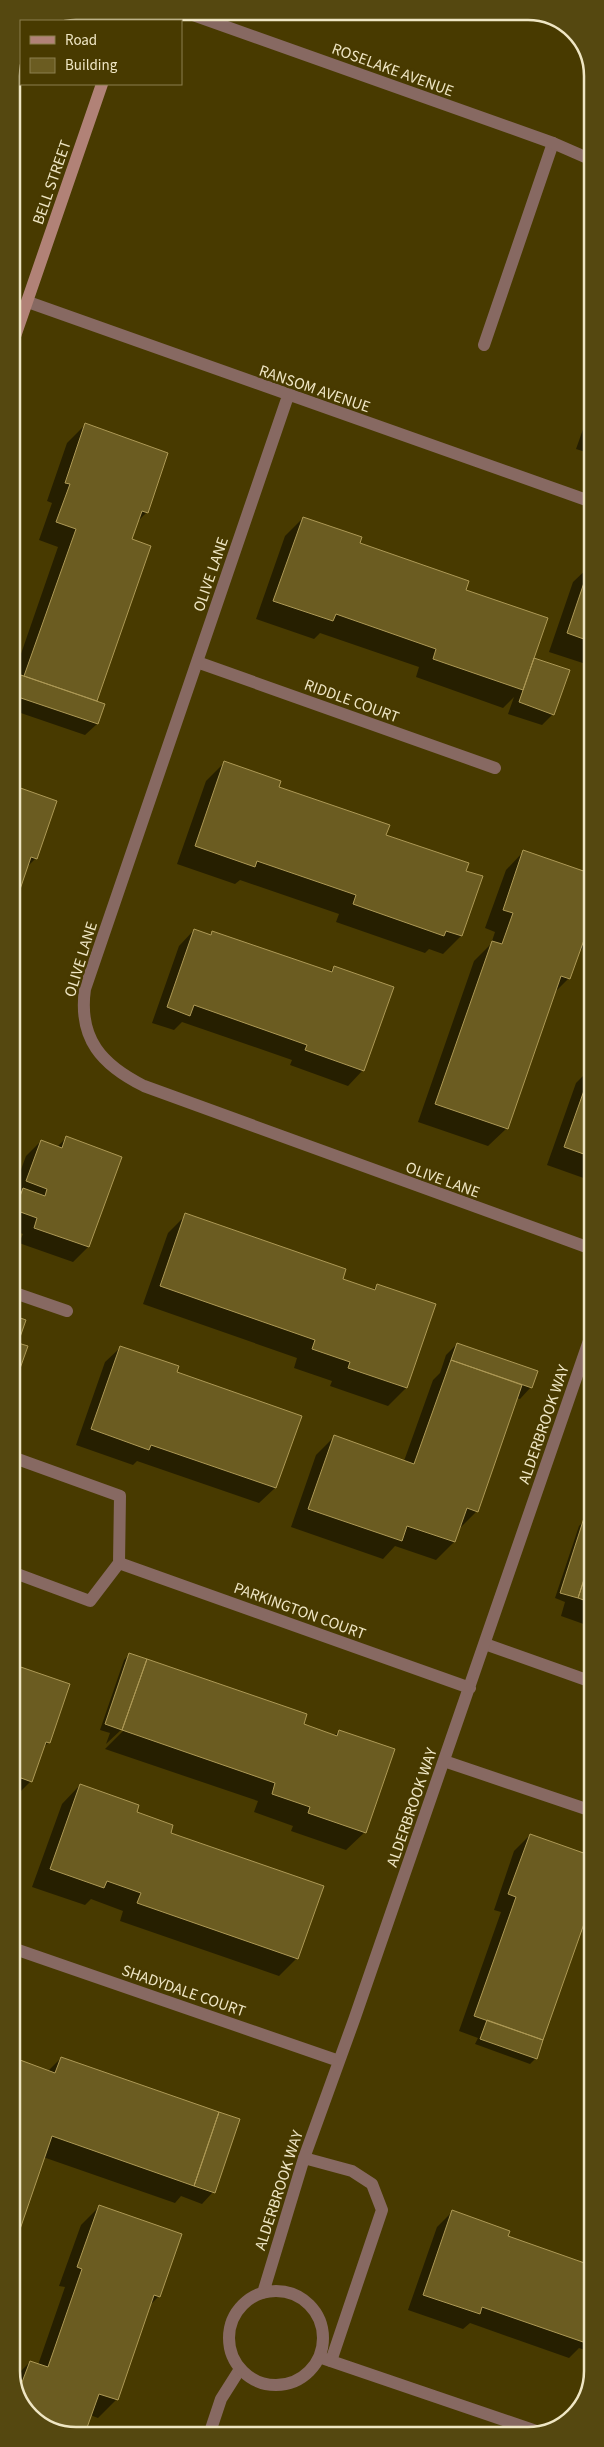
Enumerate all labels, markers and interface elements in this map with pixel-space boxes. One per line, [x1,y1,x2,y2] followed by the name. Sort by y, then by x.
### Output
[20,20,182,85] legend
[65,30,97,51] text: Road
[329,38,457,102] street label: ROSELAKE AVENUE
[65,55,118,76] text: Building
[27,137,77,227] street label: BELL STREET
[256,360,373,418] street label: RANSOM AVENUE
[188,534,234,615] street label: OLIVE LANE
[301,674,403,728] street label: RIDDLE COURT
[59,919,103,1000] street label: OLIVE LANE
[402,1156,483,1204] street label: OLIVE LANE
[513,1361,575,1487] street label: ALDERBROOK WAY
[231,1577,369,1645] street label: PARKINGTON COURT
[381,1744,443,1870] street label: ALDERBROOK WAY
[119,1959,249,2023] street label: SHADYDALE COURT
[249,2127,309,2253] street label: ALDERBROOK WAY

